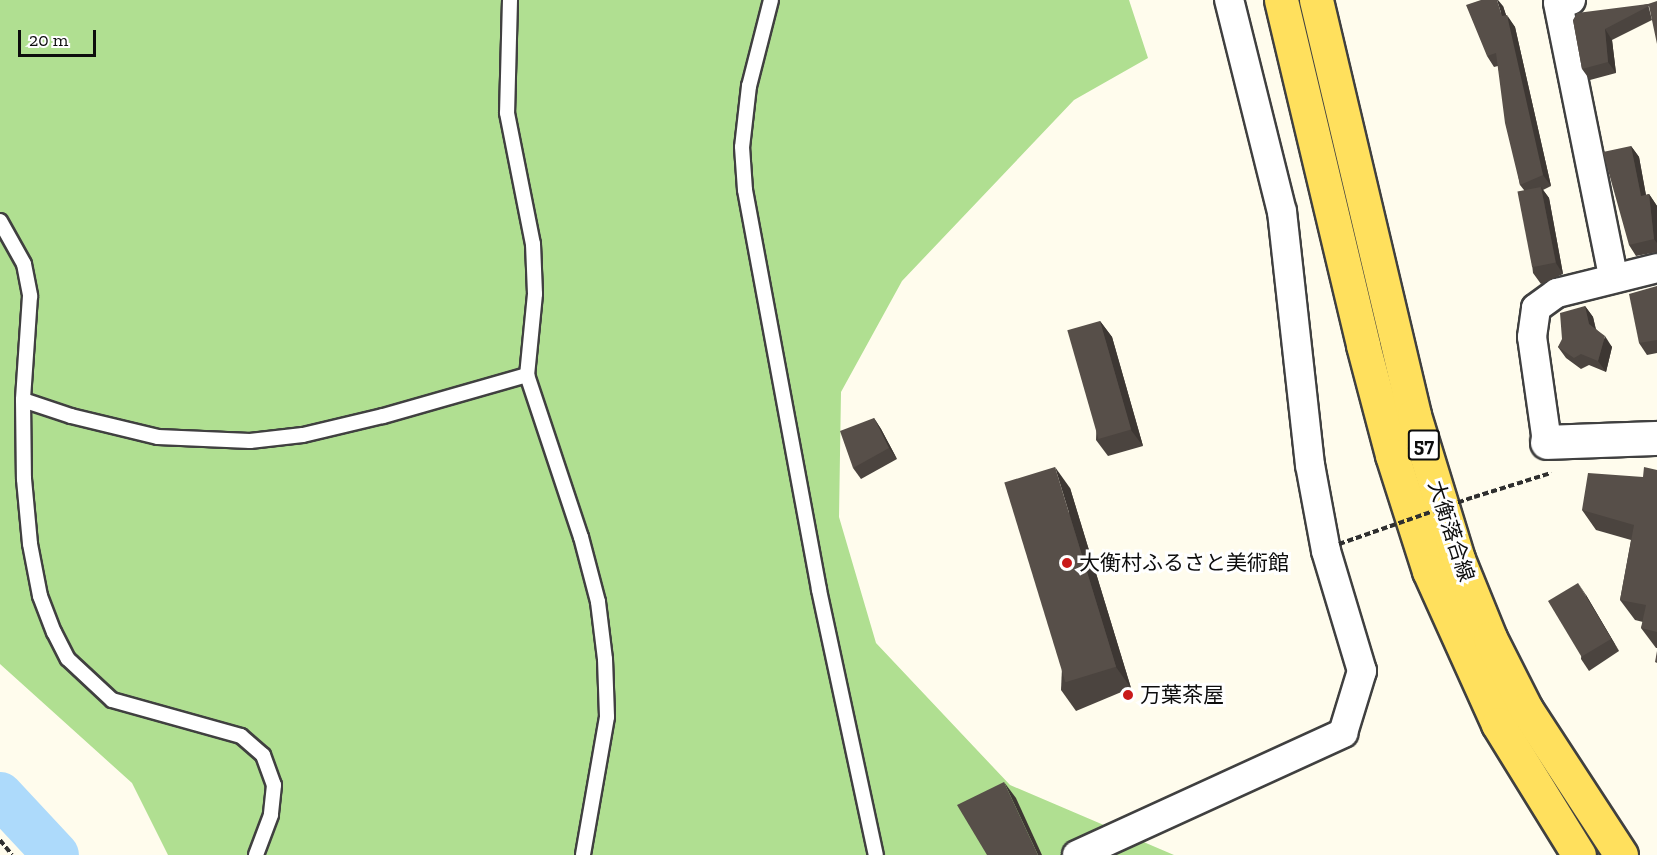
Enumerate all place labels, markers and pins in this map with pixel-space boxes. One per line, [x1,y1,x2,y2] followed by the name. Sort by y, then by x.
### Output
[1079,550,1289,576] place label: 大衡村ふるさと美術館
[1060,556,1074,570] marker: 大衡村ふるさと美術館
[1140,682,1224,708] place label: 万葉茶屋
[1121,688,1135,702] marker: 万葉茶屋

